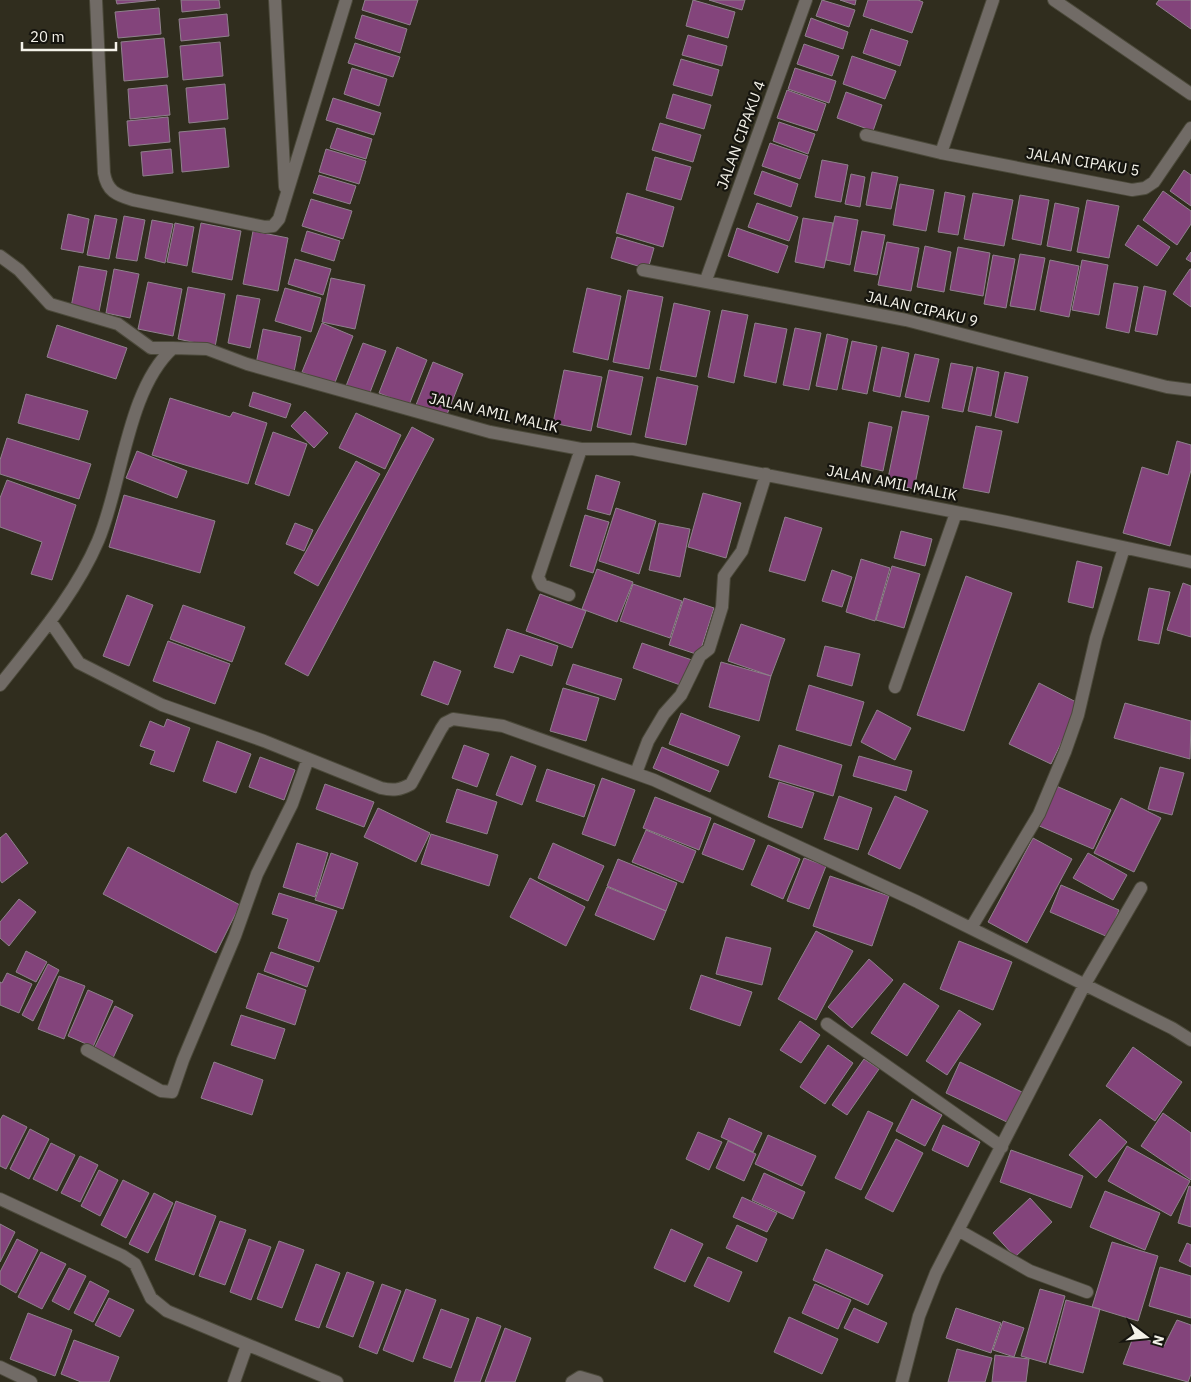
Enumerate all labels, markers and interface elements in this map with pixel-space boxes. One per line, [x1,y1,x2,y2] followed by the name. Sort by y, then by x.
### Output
[22,20,116,52] scale bar
[30,27,65,46] text: 20 m
[712,78,769,192] street label: JALAN CIPAKU 4
[1025,143,1141,180] street label: JALAN CIPAKU 5
[864,286,980,331] street label: JALAN CIPAKU 9
[427,388,561,437] street label: JALAN AMIL MALIK
[825,461,959,505] street label: JALAN AMIL MALIK
[1121,1312,1171,1362] north arrow
[1148,1333,1169,1348] text: N

